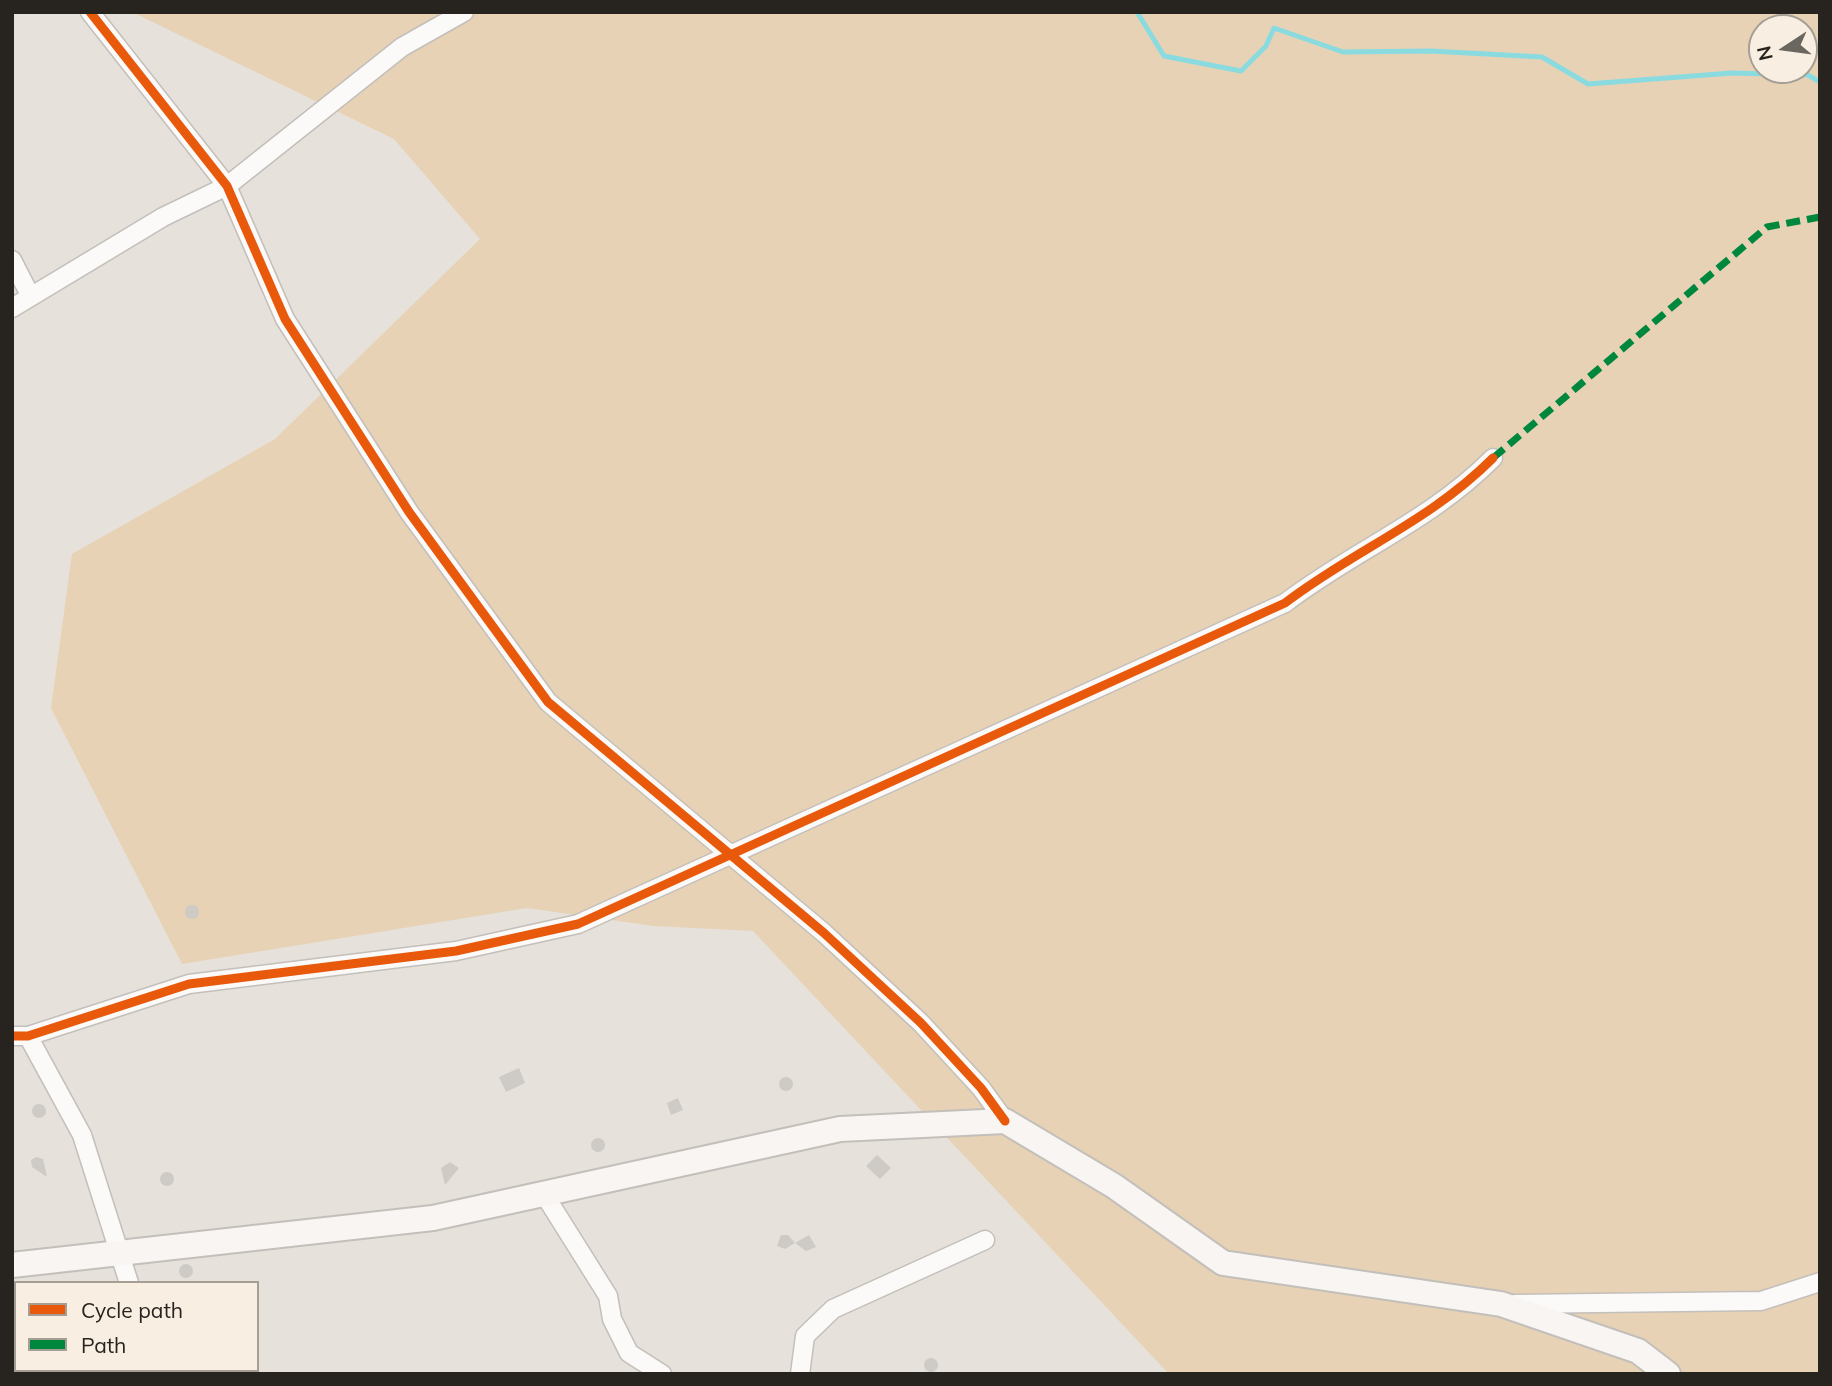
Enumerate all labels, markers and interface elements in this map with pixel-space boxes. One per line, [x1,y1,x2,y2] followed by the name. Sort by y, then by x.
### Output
[1748,14,1818,84] north arrow
[1751,44,1778,63] text: N
[14,1281,259,1372] legend
[81,1297,183,1323] text: Cycle path
[81,1332,126,1358] text: Path

